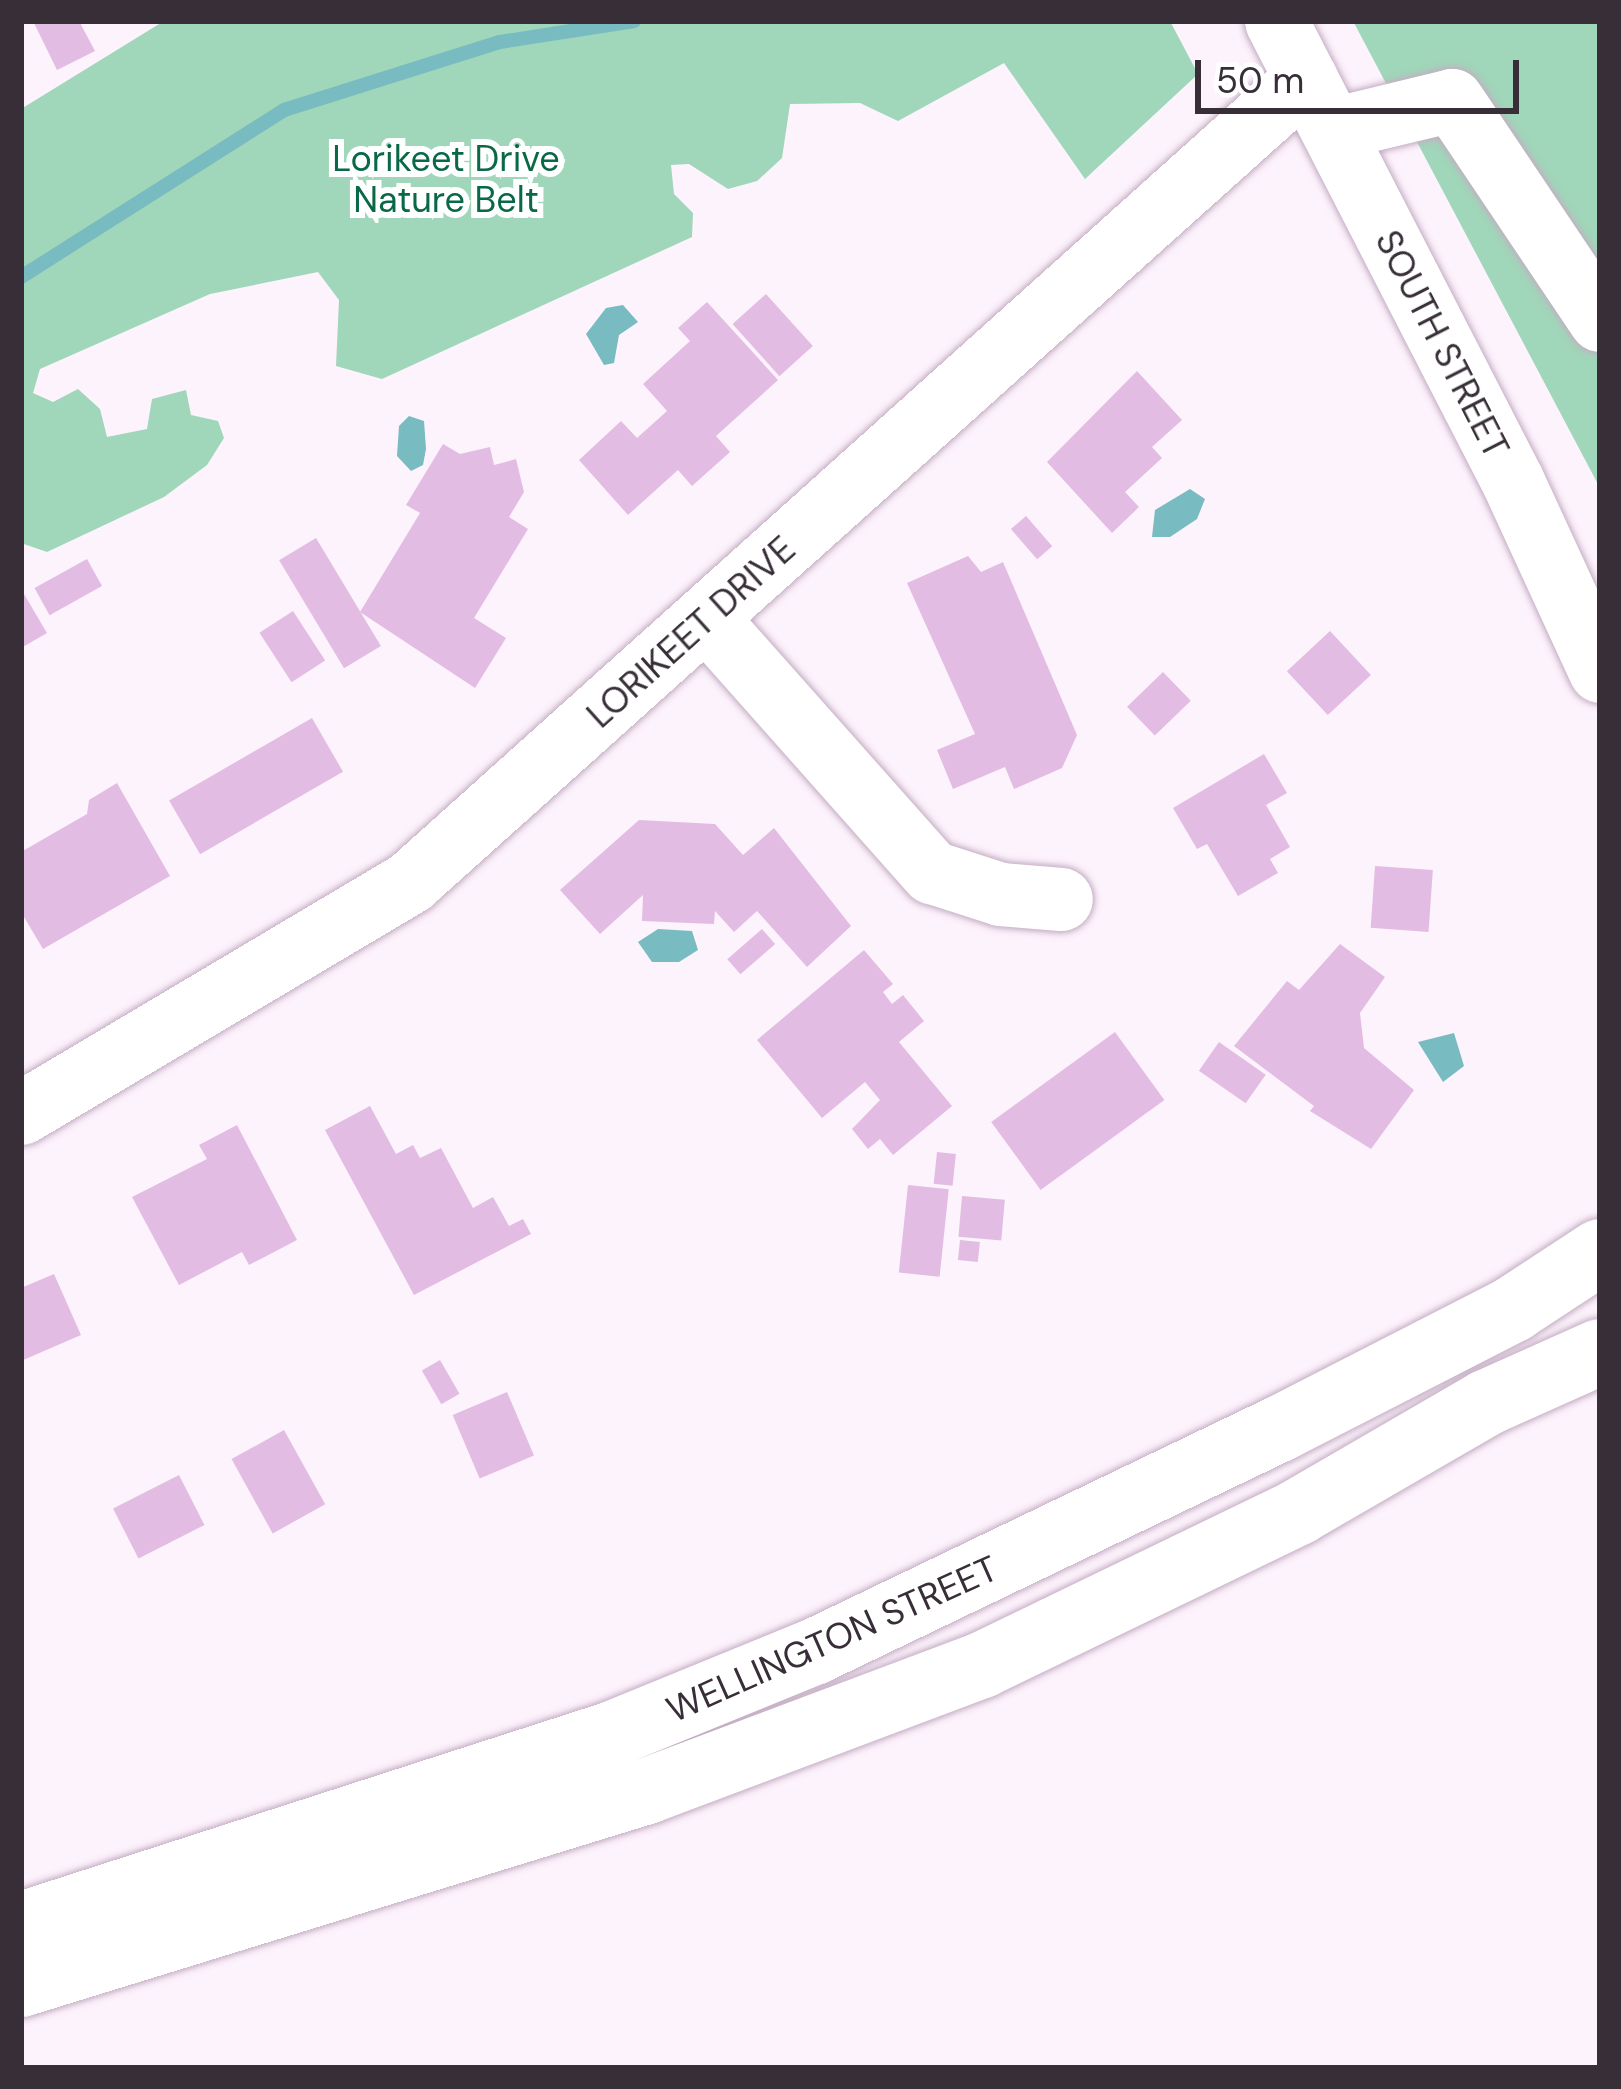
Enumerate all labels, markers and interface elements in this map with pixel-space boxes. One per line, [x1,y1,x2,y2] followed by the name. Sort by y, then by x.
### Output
[1201,36,1525,110] scale bar
[1216,57,1304,104] text: 50 m
[332,136,560,221] park label: Lorikeet Drive Nature Belt
[1366,223,1518,465] street label: SOUTH STREET
[578,527,804,737] street label: LORIKEET DRIVE
[660,1547,1004,1731] street label: WELLINGTON STREET

